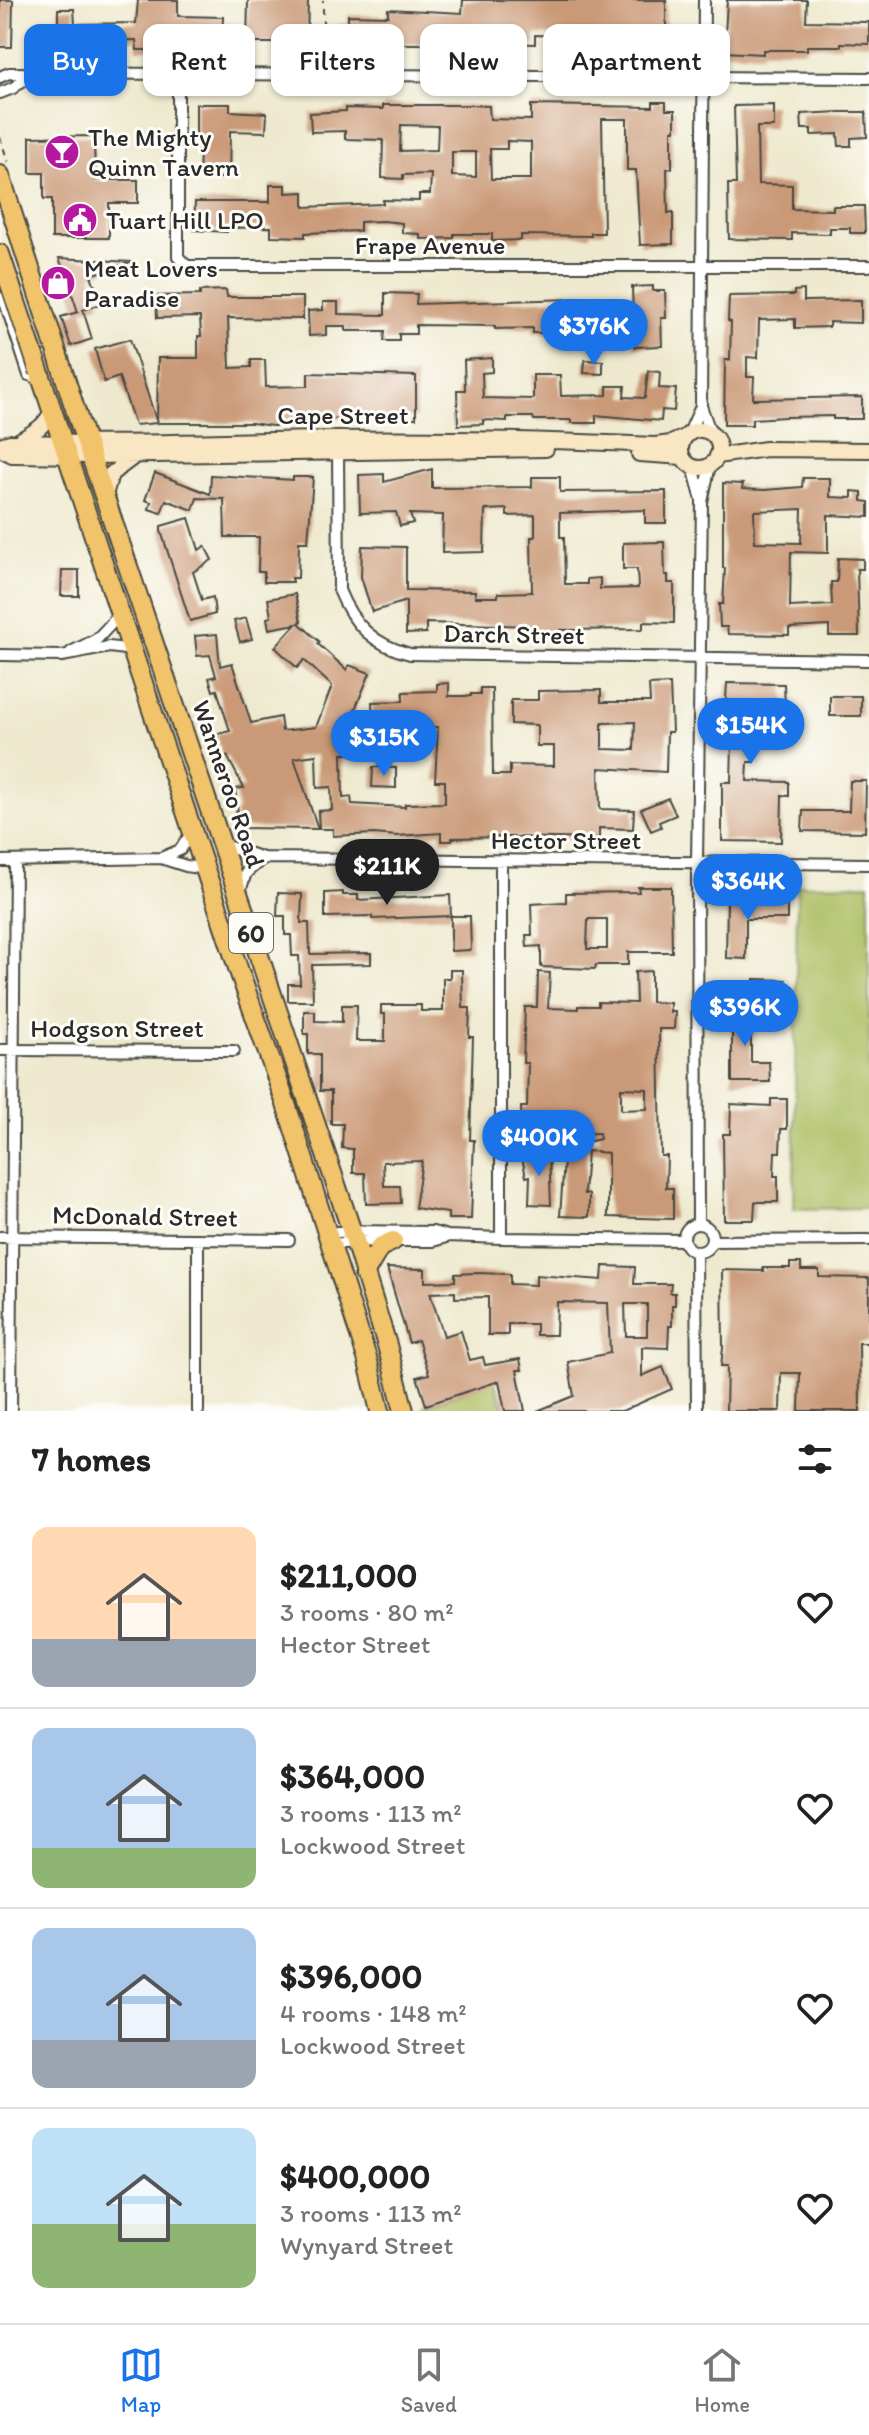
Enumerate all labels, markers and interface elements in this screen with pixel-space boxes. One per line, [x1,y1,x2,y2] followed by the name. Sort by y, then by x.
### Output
[24,24,127,96] chip: Buy
[143,24,255,96] chip: Rent
[271,24,404,96] chip: Filters
[420,24,527,96] chip: New
[543,24,730,96] chip: Apartment
[88,121,239,183] place label: The Mighty Quinn Tavern
[43,133,81,171] bar icon: The Mighty Quinn Tavern
[61,201,99,239] public building icon: Tuart Hill LPO
[106,204,264,236] place label: Tuart Hill LPO
[355,229,505,261] street label: Frape Avenue
[84,252,218,314] place label: Meat Lovers Paradise
[39,264,77,302] shop icon: Meat Lovers Paradise
[538,299,650,367] pin: $376K
[559,309,629,341] text: $376K
[277,399,409,431] street label: Cape Street
[443,617,585,651] street label: Darch Street
[185,696,273,873] street label: Wanneroo Road
[695,698,807,766] pin: $154K
[715,708,787,740] text: $154K
[328,710,440,778] pin: $315K
[349,720,419,752] text: $315K
[491,824,642,856] street label: Hector Street
[331,839,443,907] pin: $211K
[353,849,421,881] text: $211K
[692,854,804,922] pin: $364K
[711,864,785,896] text: $364K
[229,913,273,953] road number: 60
[689,980,801,1048] pin: $396K
[709,990,781,1022] text: $396K
[30,1012,204,1044] street label: Hodgson Street
[483,1110,595,1178] pin: $400K
[500,1120,578,1152] text: $400K
[52,1198,238,1234] street label: McDonald Street
[793,1437,837,1481] icon: filters
[32,1439,151,1480] text: 7 homes
[280,1555,418,1596] text: $211,000
[96,1559,192,1655] icon: home
[793,1585,837,1629] icon: heart
[280,1596,454,1628] text: 3 rooms · 80 m²
[280,1628,431,1660] text: Hector Street
[280,1756,425,1797] text: $364,000
[96,1760,192,1856] icon: home
[793,1786,837,1830] icon: heart
[280,1797,462,1829] text: 3 rooms · 113 m²
[280,1829,465,1861] text: Lockwood Street
[280,1956,422,1997] text: $396,000
[96,1960,192,2056] icon: home
[793,1986,837,2030] icon: heart
[280,1997,467,2029] text: 4 rooms · 148 m²
[280,2029,465,2061] text: Lockwood Street
[280,2156,430,2197] text: $400,000
[96,2160,192,2256] icon: home
[793,2186,837,2230] icon: heart
[280,2197,462,2229] text: 3 rooms · 113 m²
[280,2229,453,2261] text: Wynyard Street
[119,2343,163,2418] tab: Map
[401,2343,457,2418] tab: Saved
[695,2343,750,2418] tab: Home

